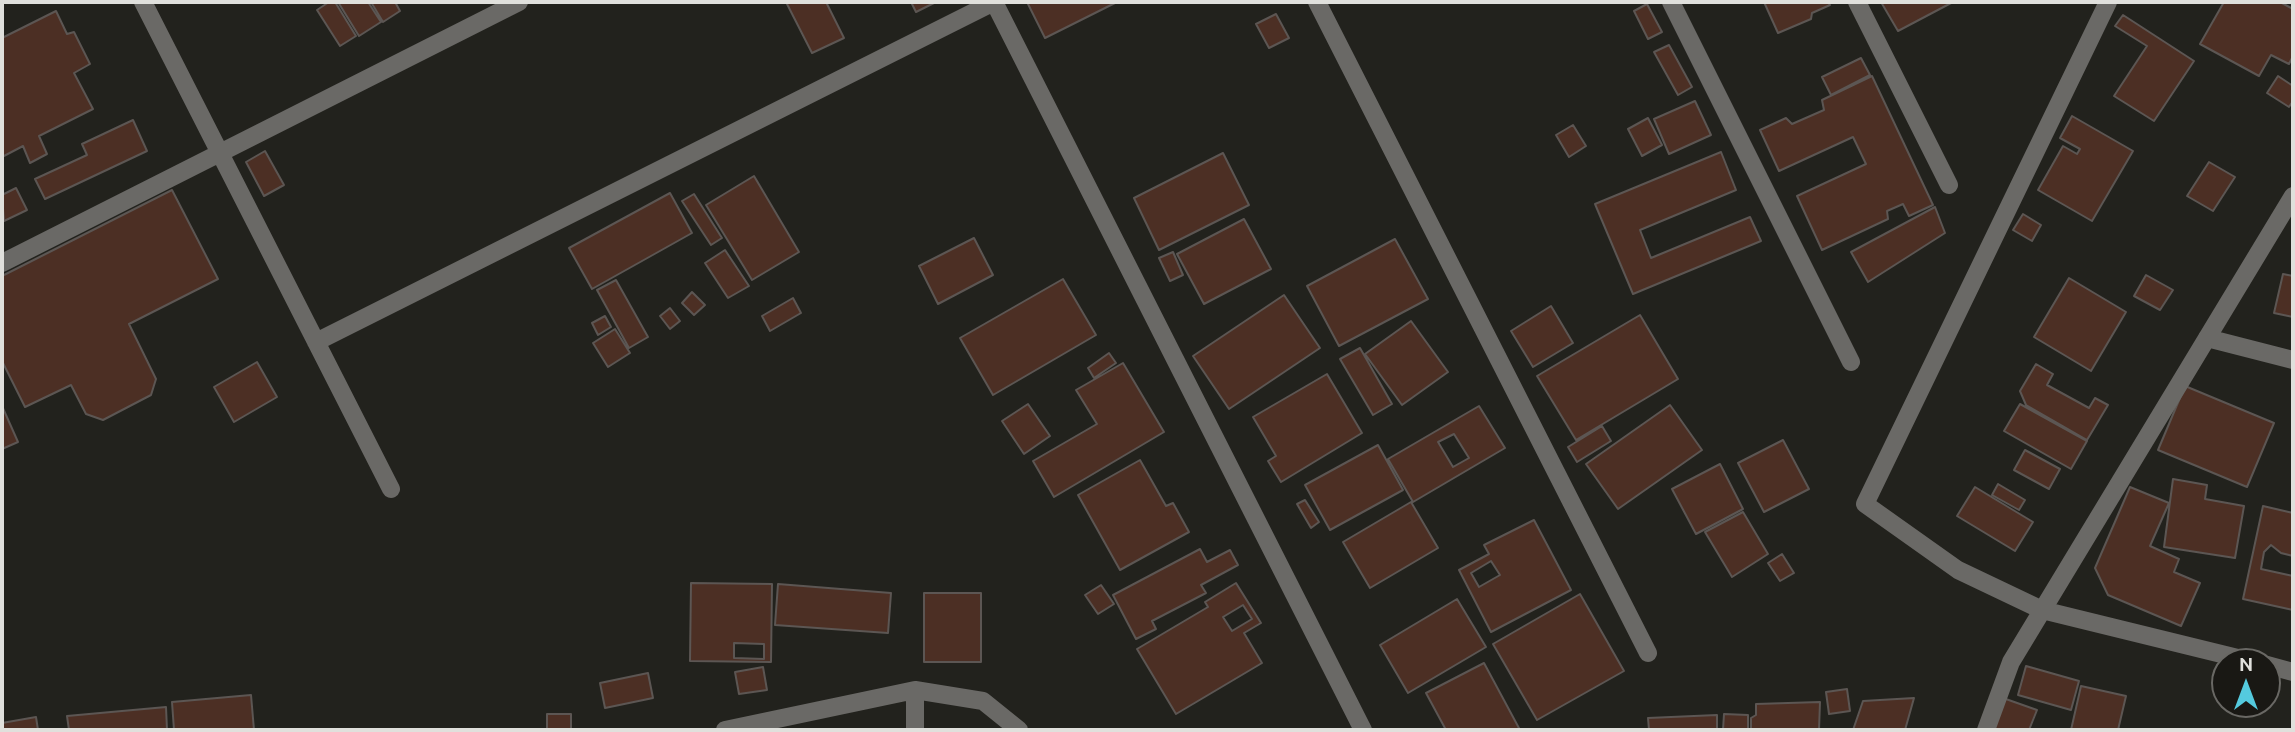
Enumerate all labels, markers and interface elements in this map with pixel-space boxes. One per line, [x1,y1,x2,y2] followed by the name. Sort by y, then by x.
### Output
[2211,648,2281,718] north arrow
[2239,653,2253,675] text: N

